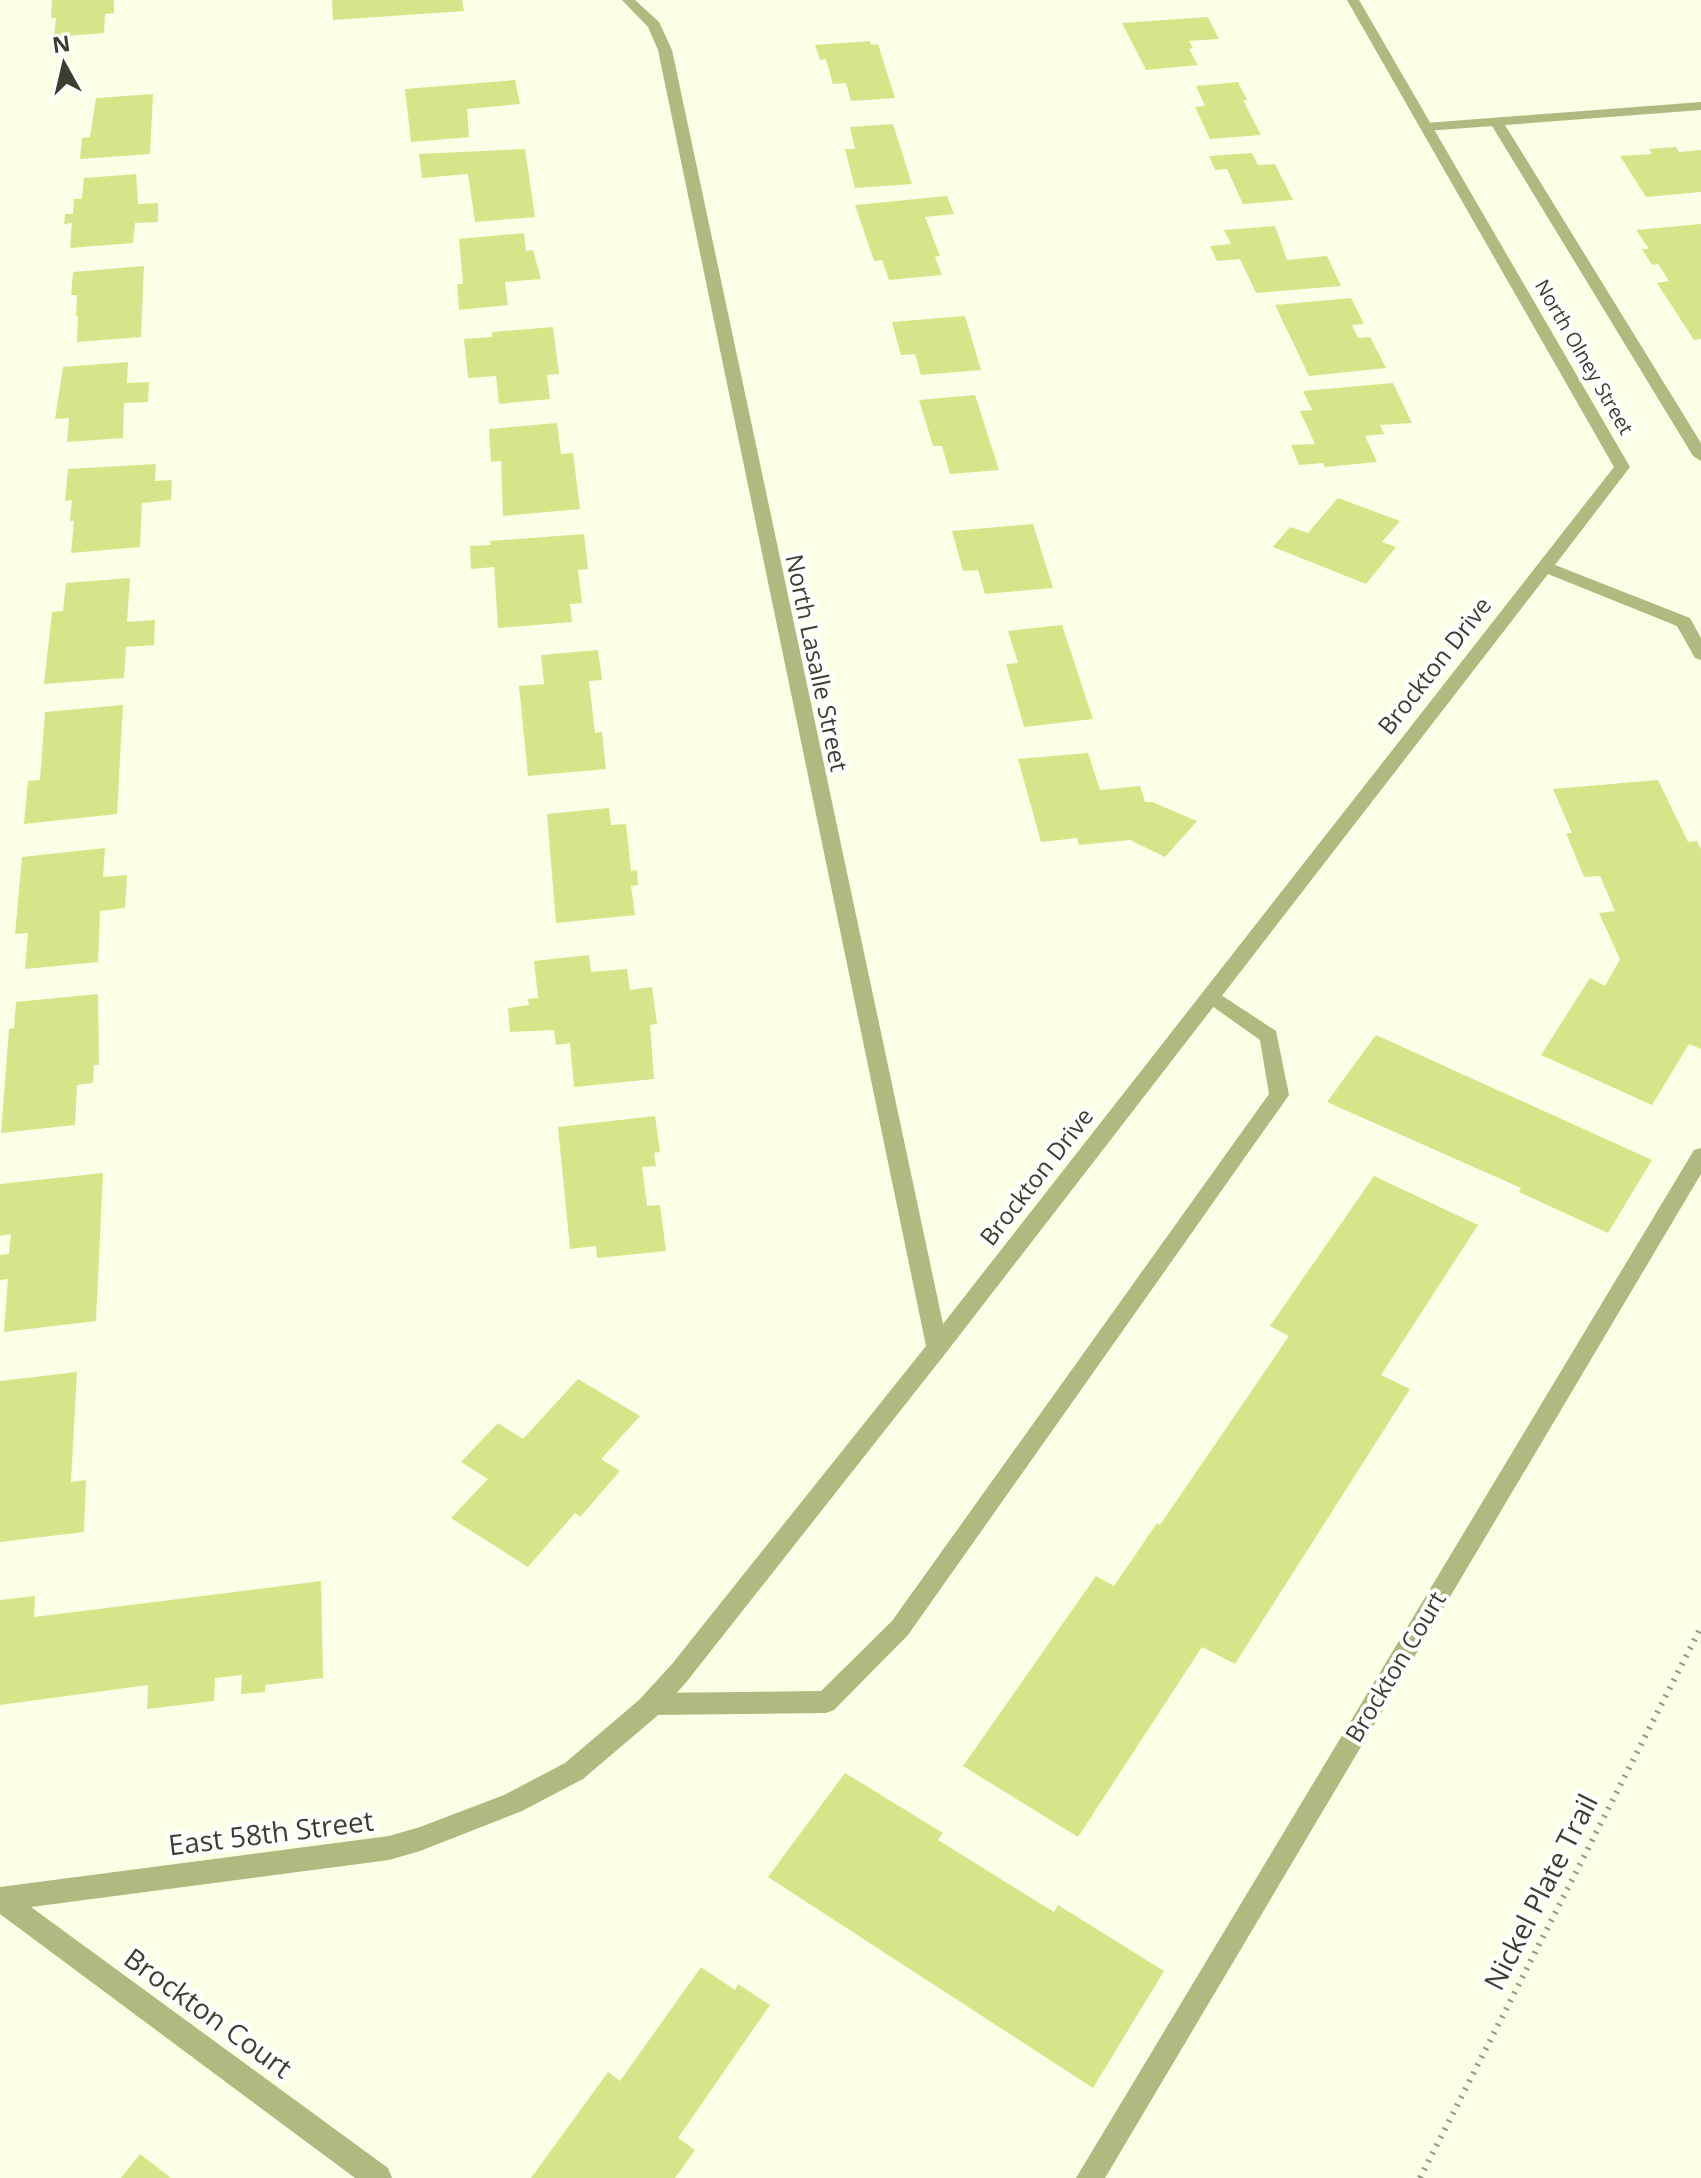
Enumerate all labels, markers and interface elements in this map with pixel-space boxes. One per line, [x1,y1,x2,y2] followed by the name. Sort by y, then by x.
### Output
[24,24,104,104] north arrow
[50,27,72,59] text: N
[1529,274,1640,439] street label: North Olney Street
[778,551,857,774] street label: North Lasalle Street
[1370,589,1498,741] street label: Brockton Drive
[972,1100,1100,1252] street label: Brockton Drive
[1337,1585,1453,1748] street label: Brockton Court
[1474,1787,1606,1996] street label: Nickel Plate Trail
[166,1801,376,1863] street label: East 58th Street
[117,1938,300,2086] street label: Brockton Court

